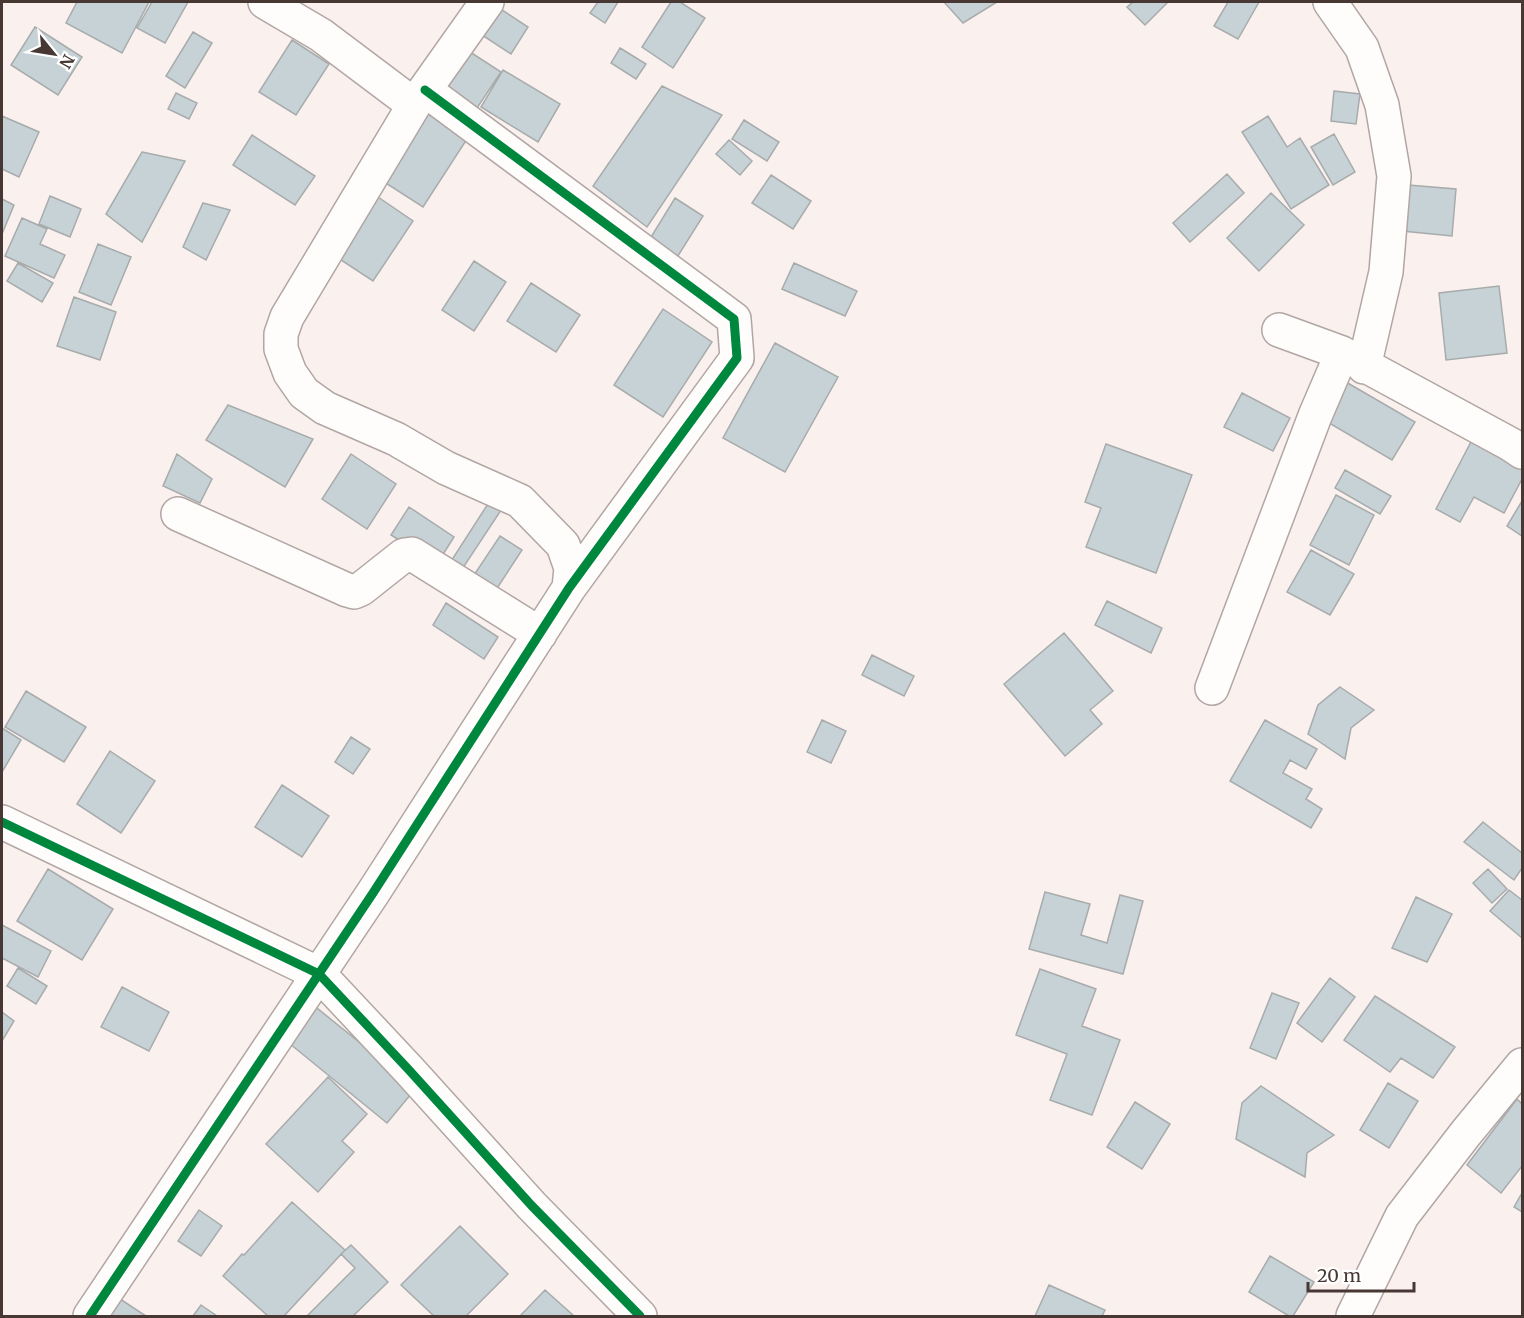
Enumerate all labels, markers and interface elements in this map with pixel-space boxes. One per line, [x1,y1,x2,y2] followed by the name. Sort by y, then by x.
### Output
[24,24,84,84] north arrow
[55,51,79,72] text: N
[1308,1255,1414,1293] scale bar
[1317,1264,1361,1287] text: 20 m

